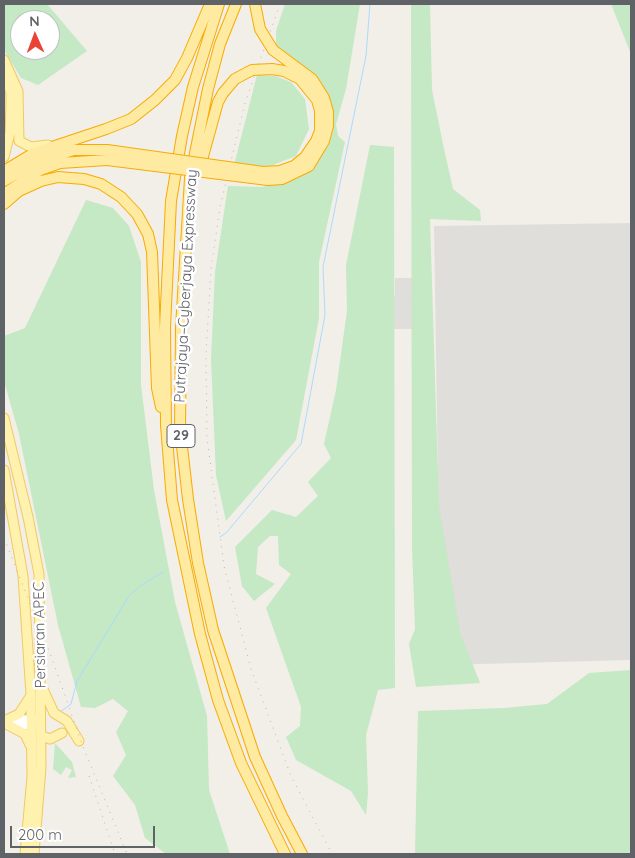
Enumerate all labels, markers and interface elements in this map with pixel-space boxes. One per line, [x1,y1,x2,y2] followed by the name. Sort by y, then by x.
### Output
[10,10,60,60] north arrow
[29,12,40,30] text: N
[171,169,201,403] street label: Putrajaya–Cyberjaya Expressway
[167,424,195,448] road number: 29
[30,581,50,689] street label: Persiaran APEC
[12,816,158,848] scale bar
[18,825,62,844] text: 200 m

